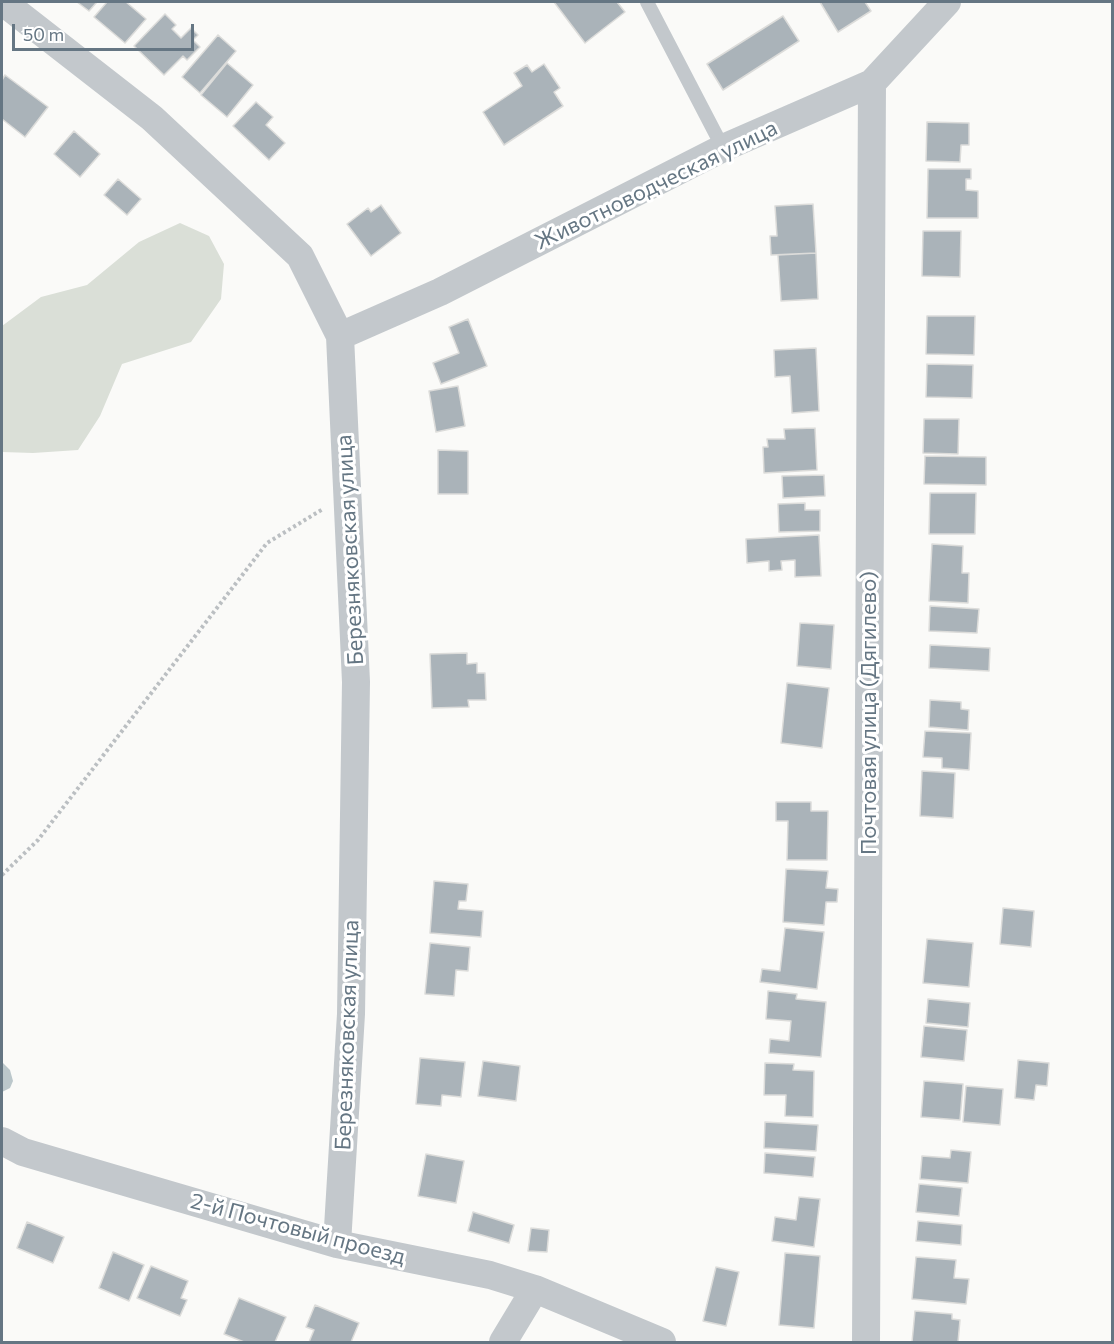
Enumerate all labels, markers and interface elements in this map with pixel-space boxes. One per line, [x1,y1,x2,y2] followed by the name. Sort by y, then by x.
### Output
[15,12,196,50] scale bar
[23,23,64,45] text: 50 m
[530,115,782,255] street label: Животноводческая улица
[331,434,369,666] street label: Березняковская улица
[856,571,882,855] street label: Почтовая улица (Дягилево)
[330,919,364,1151] street label: Березняковская улица
[188,1188,408,1270] street label: 2-й Почтовый проезд

